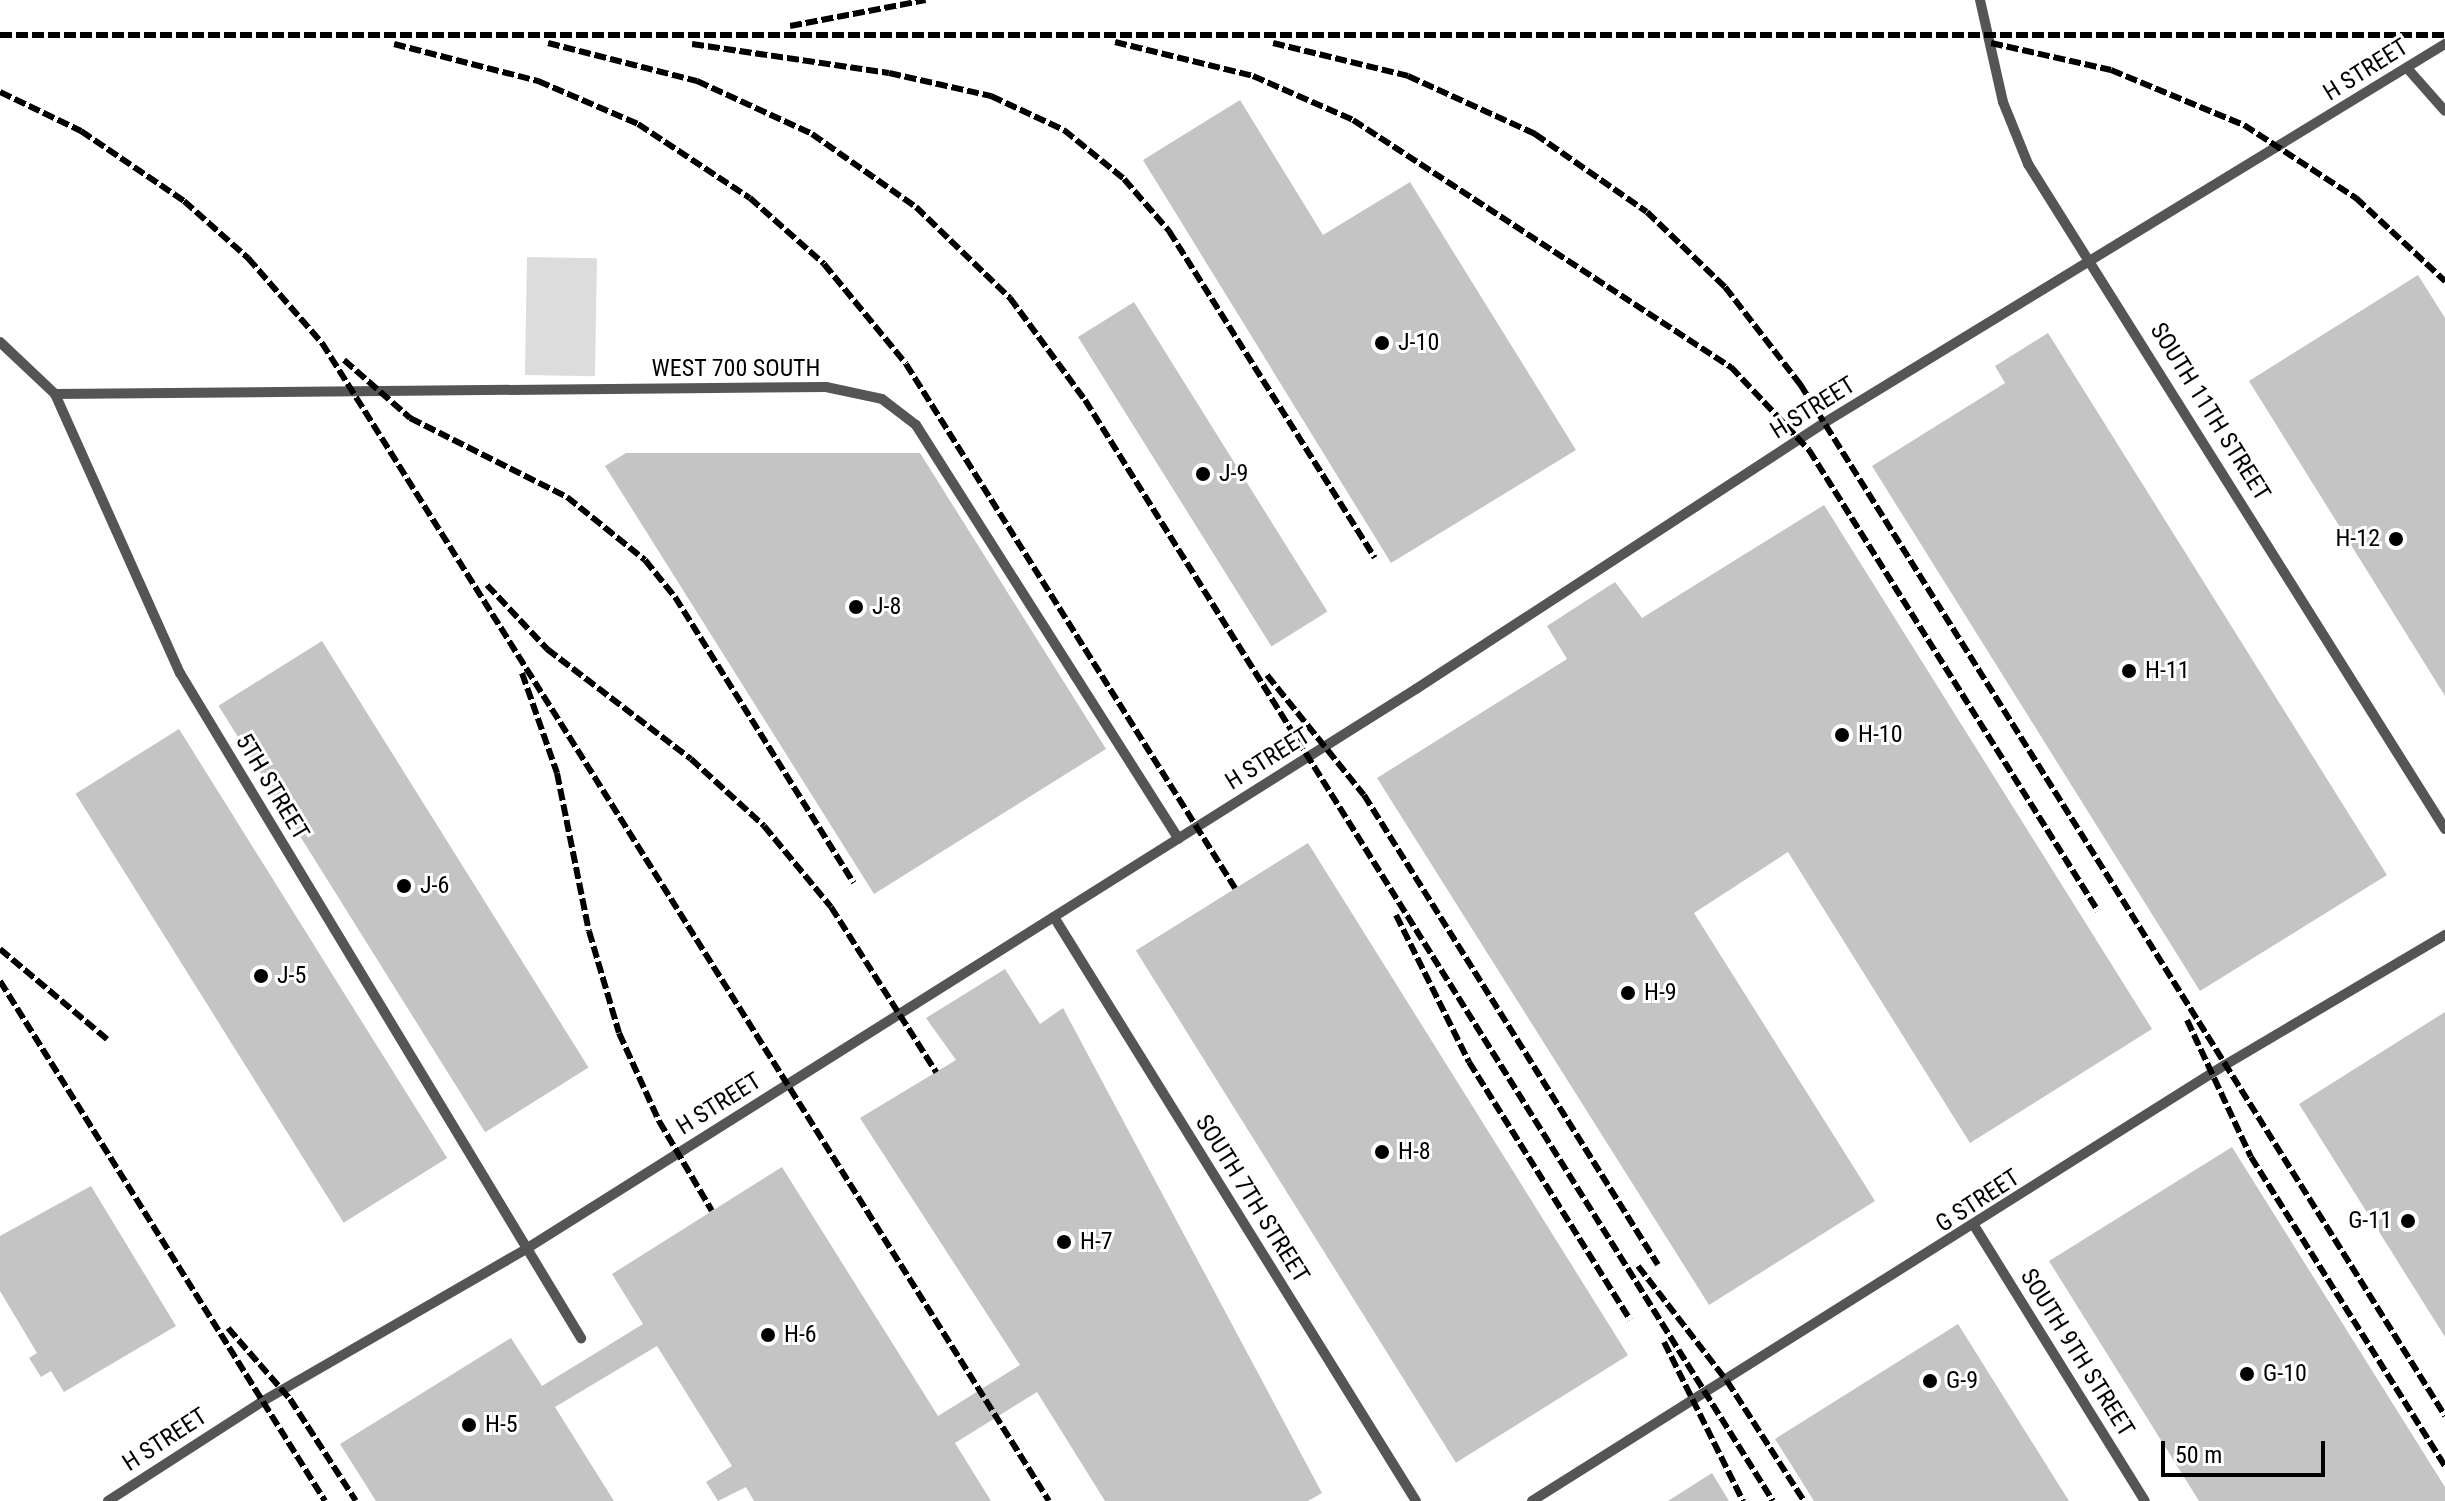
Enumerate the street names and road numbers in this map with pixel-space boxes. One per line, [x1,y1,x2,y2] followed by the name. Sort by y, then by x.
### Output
[2318,33,2414,107] street label: H STREET
[2144,318,2276,506] street label: SOUTH 11TH STREET
[651,355,821,383] street label: WEST 700 SOUTH
[1765,371,1861,445] street label: H STREET
[1220,722,1316,796] street label: H STREET
[229,729,315,845] street label: 5TH STREET
[671,1067,767,1141] street label: H STREET
[1189,1110,1315,1288] street label: SOUTH 7TH STREET
[1931,1163,2025,1239] street label: G STREET
[2014,1264,2140,1442] street label: SOUTH 9TH STREET
[117,1402,213,1478] street label: H STREET

